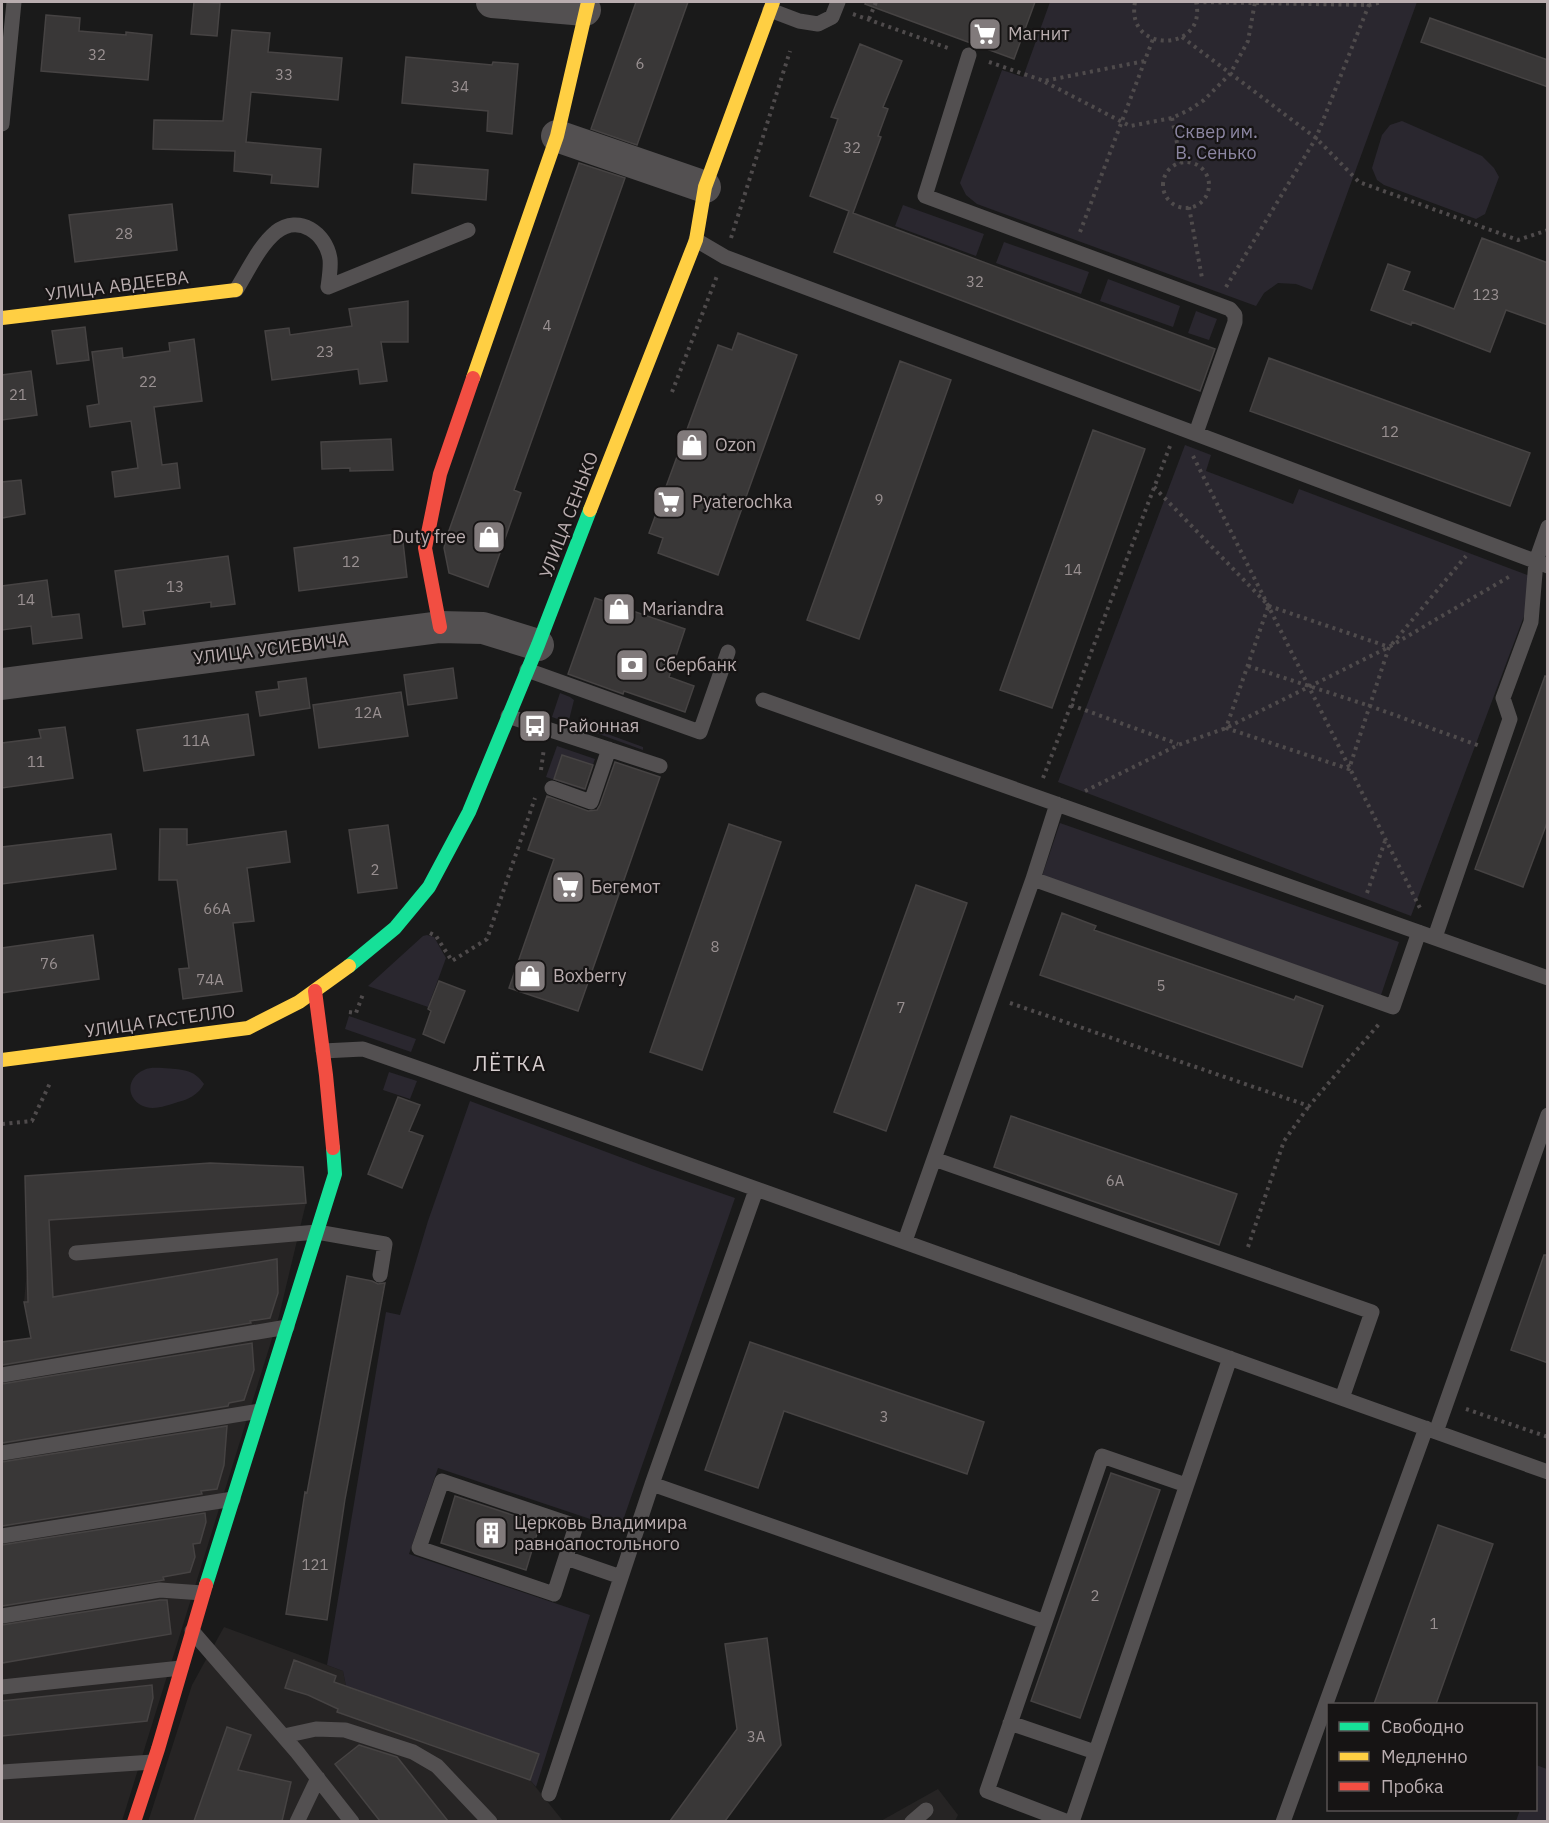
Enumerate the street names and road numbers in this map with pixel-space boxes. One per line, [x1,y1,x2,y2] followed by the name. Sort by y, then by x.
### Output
[44,265,190,306] street label: УЛИЦА АВДЕЕВА
[534,448,603,581] street label: УЛИЦА СЕНЬКО
[192,628,350,669] street label: УЛИЦА УСИЕВИЧА
[83,999,237,1042] street label: УЛИЦА ГАСТЕЛЛО

